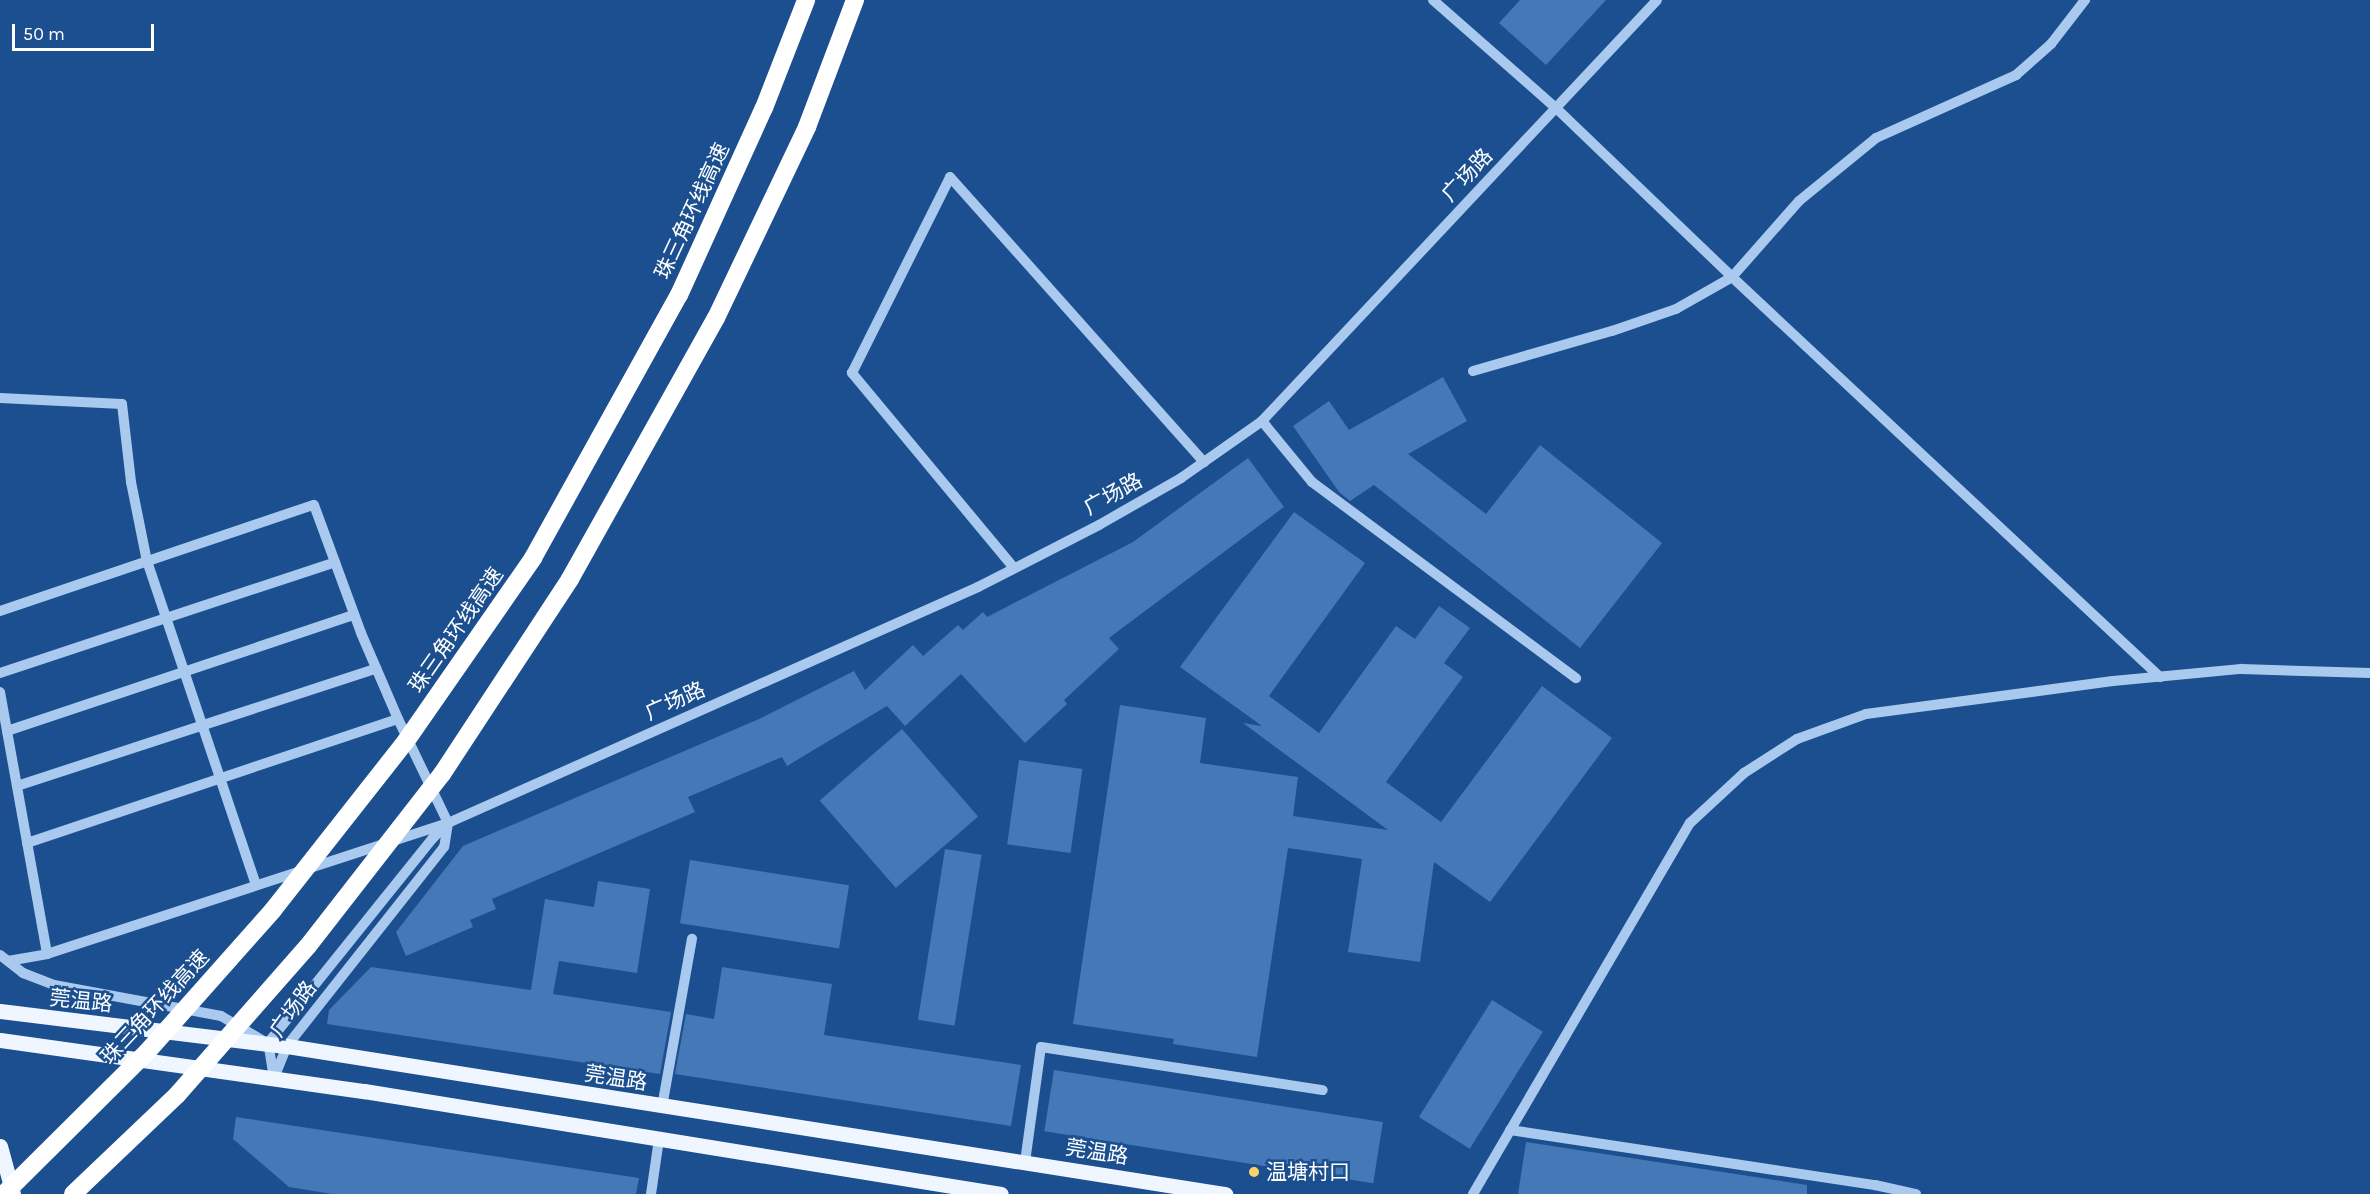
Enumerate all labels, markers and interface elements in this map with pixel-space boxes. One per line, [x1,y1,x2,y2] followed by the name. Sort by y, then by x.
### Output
[15,12,158,50] scale bar
[23,23,65,45] text: 50 m
[650,139,734,283] street label: 珠三角环线高速
[1436,143,1498,207] street label: 广场路
[1079,468,1147,520] street label: 广场路
[404,563,508,697] street label: 珠三角环线高速
[641,677,709,725] street label: 广场路
[96,945,214,1069] street label: 珠三角环线高速
[264,976,322,1042] street label: 广场路
[48,985,114,1017] street label: 莞温路
[583,1061,649,1095] street label: 莞温路
[1064,1135,1130,1169] street label: 莞温路
[1266,1159,1350,1185] place label: 温塘村口
[1247,1165,1261,1179] marker: 温塘村口

